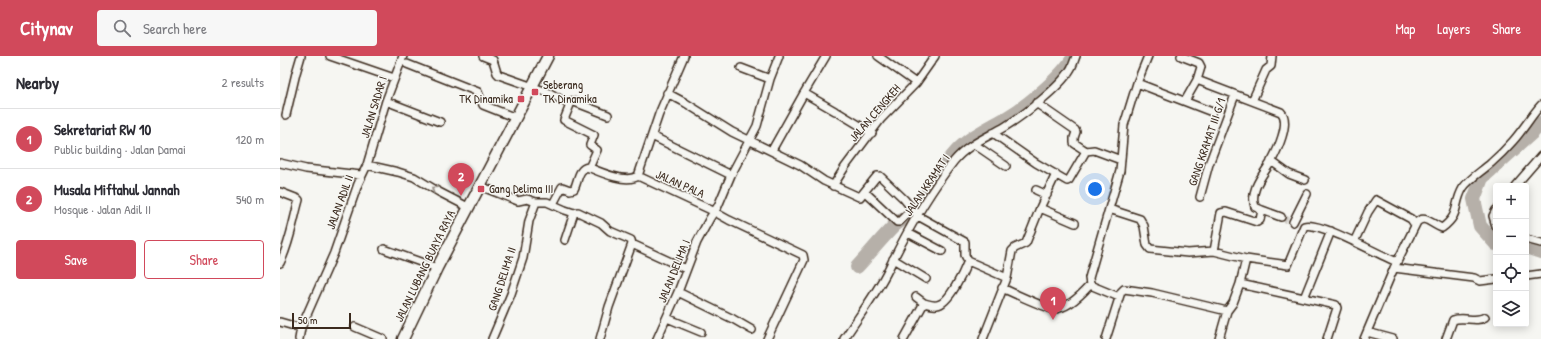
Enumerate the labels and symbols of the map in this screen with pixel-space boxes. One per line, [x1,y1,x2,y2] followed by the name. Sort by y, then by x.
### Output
[356,74,391,140] street label: JALAN SADAR I
[543,76,597,107] place label: Seberang TK Dinamika
[845,80,905,145] street label: JALAN CENGKEH
[530,87,540,97] marker: Seberang TK Dinamika
[459,90,513,107] place label: TK Dinamika
[516,94,526,104] marker: TK Dinamika
[1184,96,1230,188] street label: GANG KRAMAT III G/1
[900,150,954,219] street label: JALAN KRAMAT I
[448,163,474,196] pin: 2
[653,165,707,202] street label: JALAN PALA
[322,172,357,232] street label: JALAN ADIL II
[1085,179,1105,199] your location
[489,180,553,197] place label: Gang Delima III
[476,184,486,194] marker: Gang Delima III
[431,186,438,194] one-way arrow
[390,207,459,325] street label: JALAN LUBANG BUAYA RAYA
[653,237,694,305] street label: JALAN DELIMA I
[483,245,520,313] street label: GANG DELIMA II
[1040,287,1066,320] pin: 1
[292,311,351,330] scale bar

